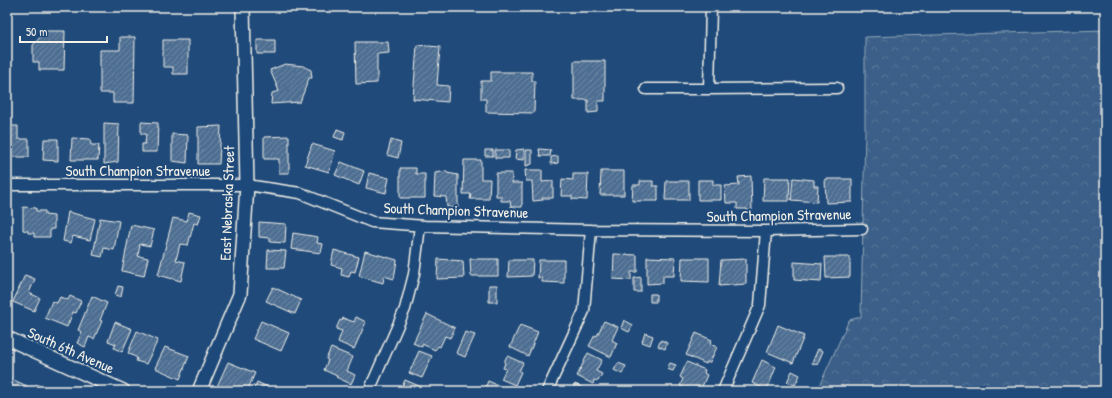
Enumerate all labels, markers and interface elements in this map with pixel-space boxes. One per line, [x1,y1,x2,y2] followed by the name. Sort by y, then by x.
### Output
[20,18,107,44] scale bar
[26,23,47,40] text: 50 m
[215,144,240,261] street label: East Nebraska Street
[66,160,210,181] street label: South Champion Stravenue
[383,197,529,223] street label: South Champion Stravenue
[706,203,852,227] street label: South Champion Stravenue
[24,322,118,378] street label: South 6th Avenue

